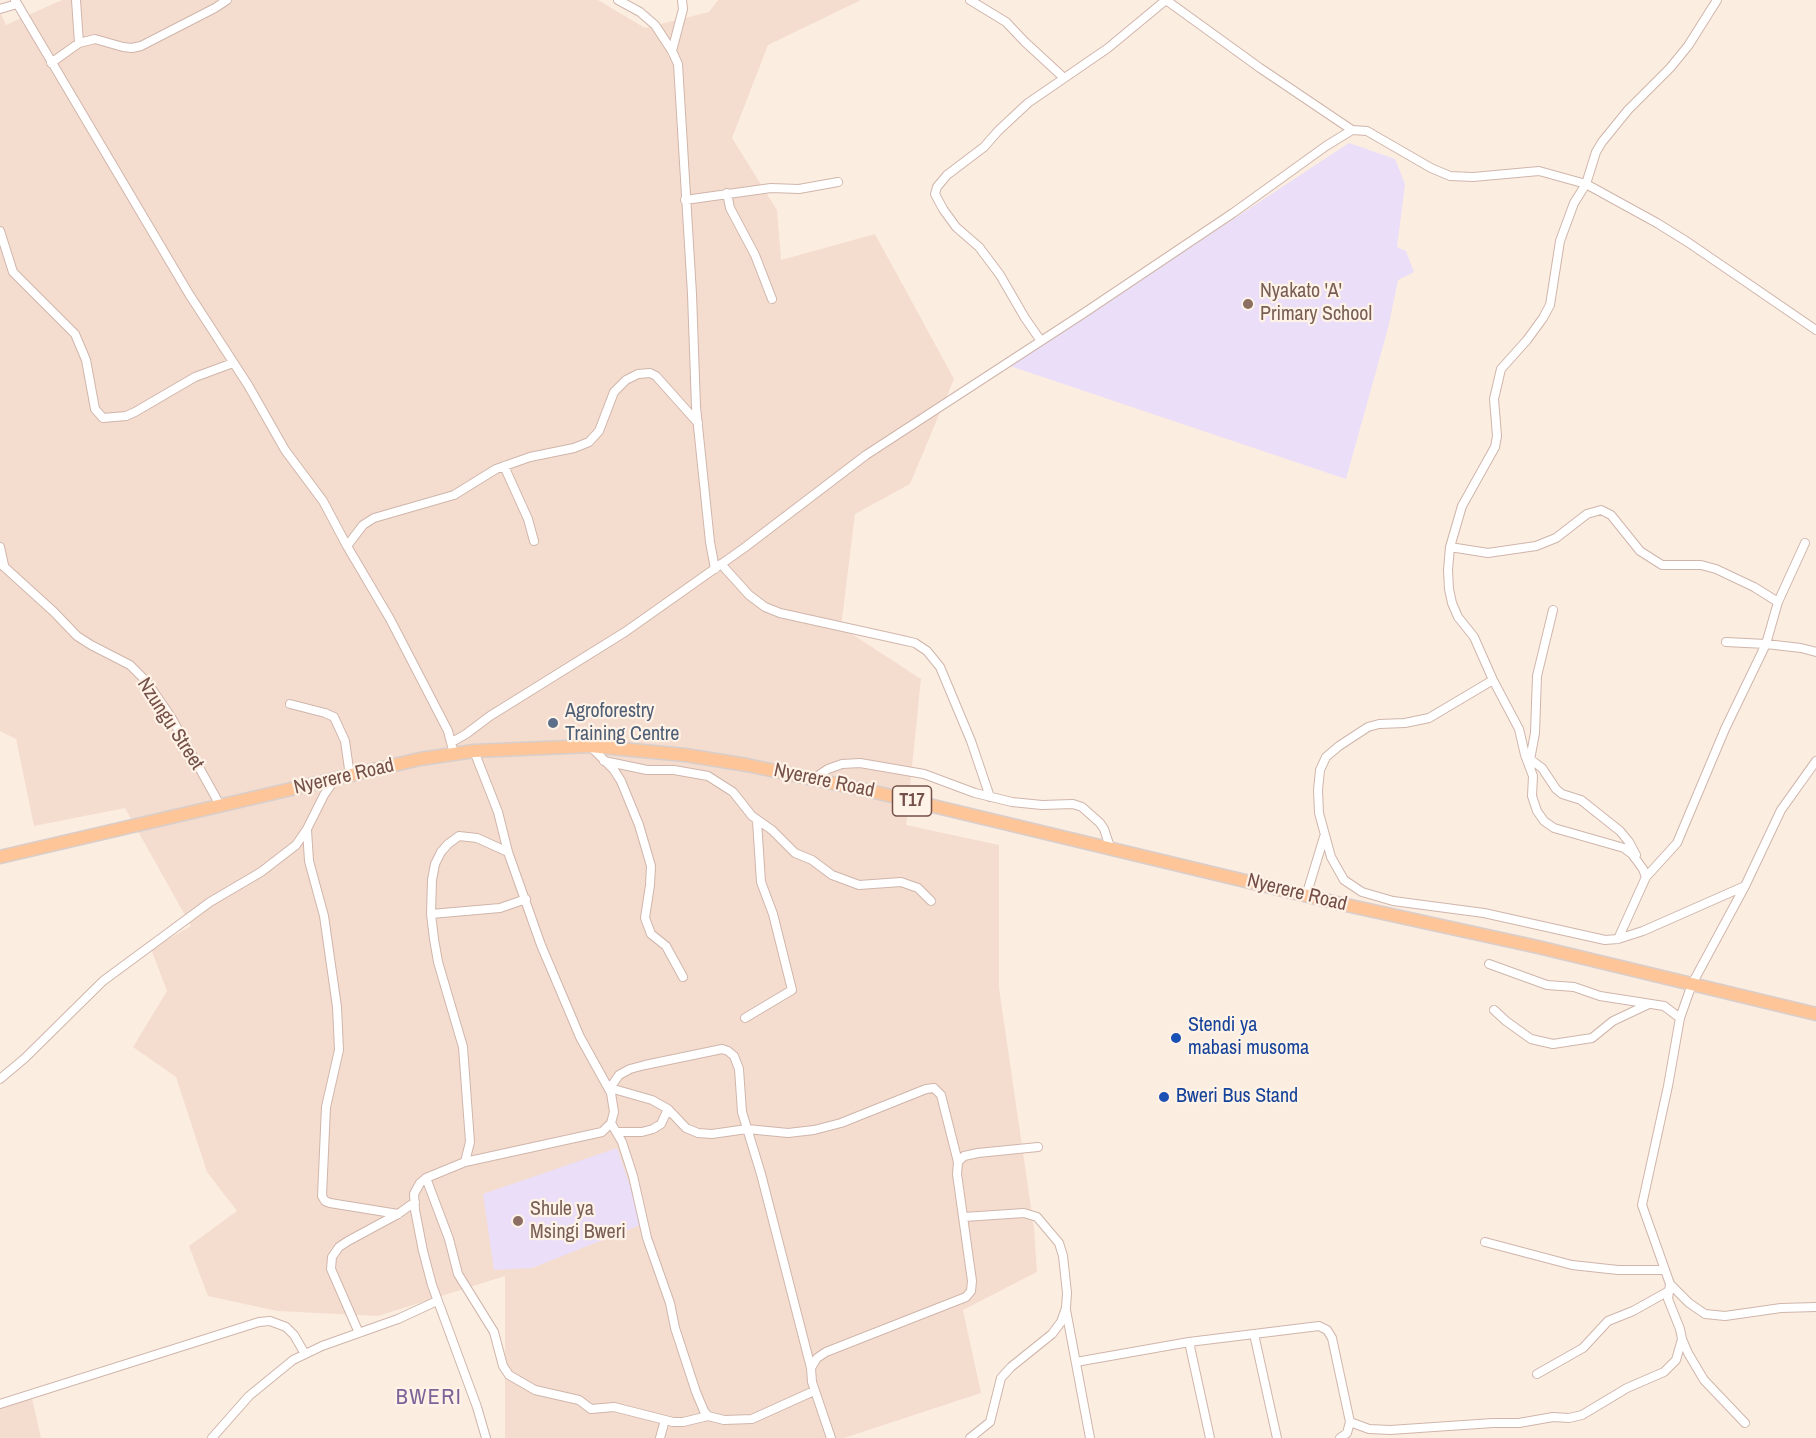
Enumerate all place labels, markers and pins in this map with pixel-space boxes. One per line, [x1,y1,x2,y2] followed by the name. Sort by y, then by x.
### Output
[1260,280,1372,327] place label: Nyakato 'A' Primary School
[1241,297,1255,311] marker: Nyakato 'A' Primary School
[565,700,679,747] place label: Agroforestry Training Centre
[546,716,560,730] marker: Agroforestry Training Centre
[1188,1014,1309,1061] place label: Stendi ya mabasi musoma
[1169,1031,1183,1045] marker: Stendi ya mabasi musoma
[1176,1085,1298,1109] place label: Bweri Bus Stand
[1157,1090,1171,1104] marker: Bweri Bus Stand
[530,1198,626,1245] place label: Shule ya Msingi Bweri
[511,1214,525,1228] marker: Shule ya Msingi Bweri

